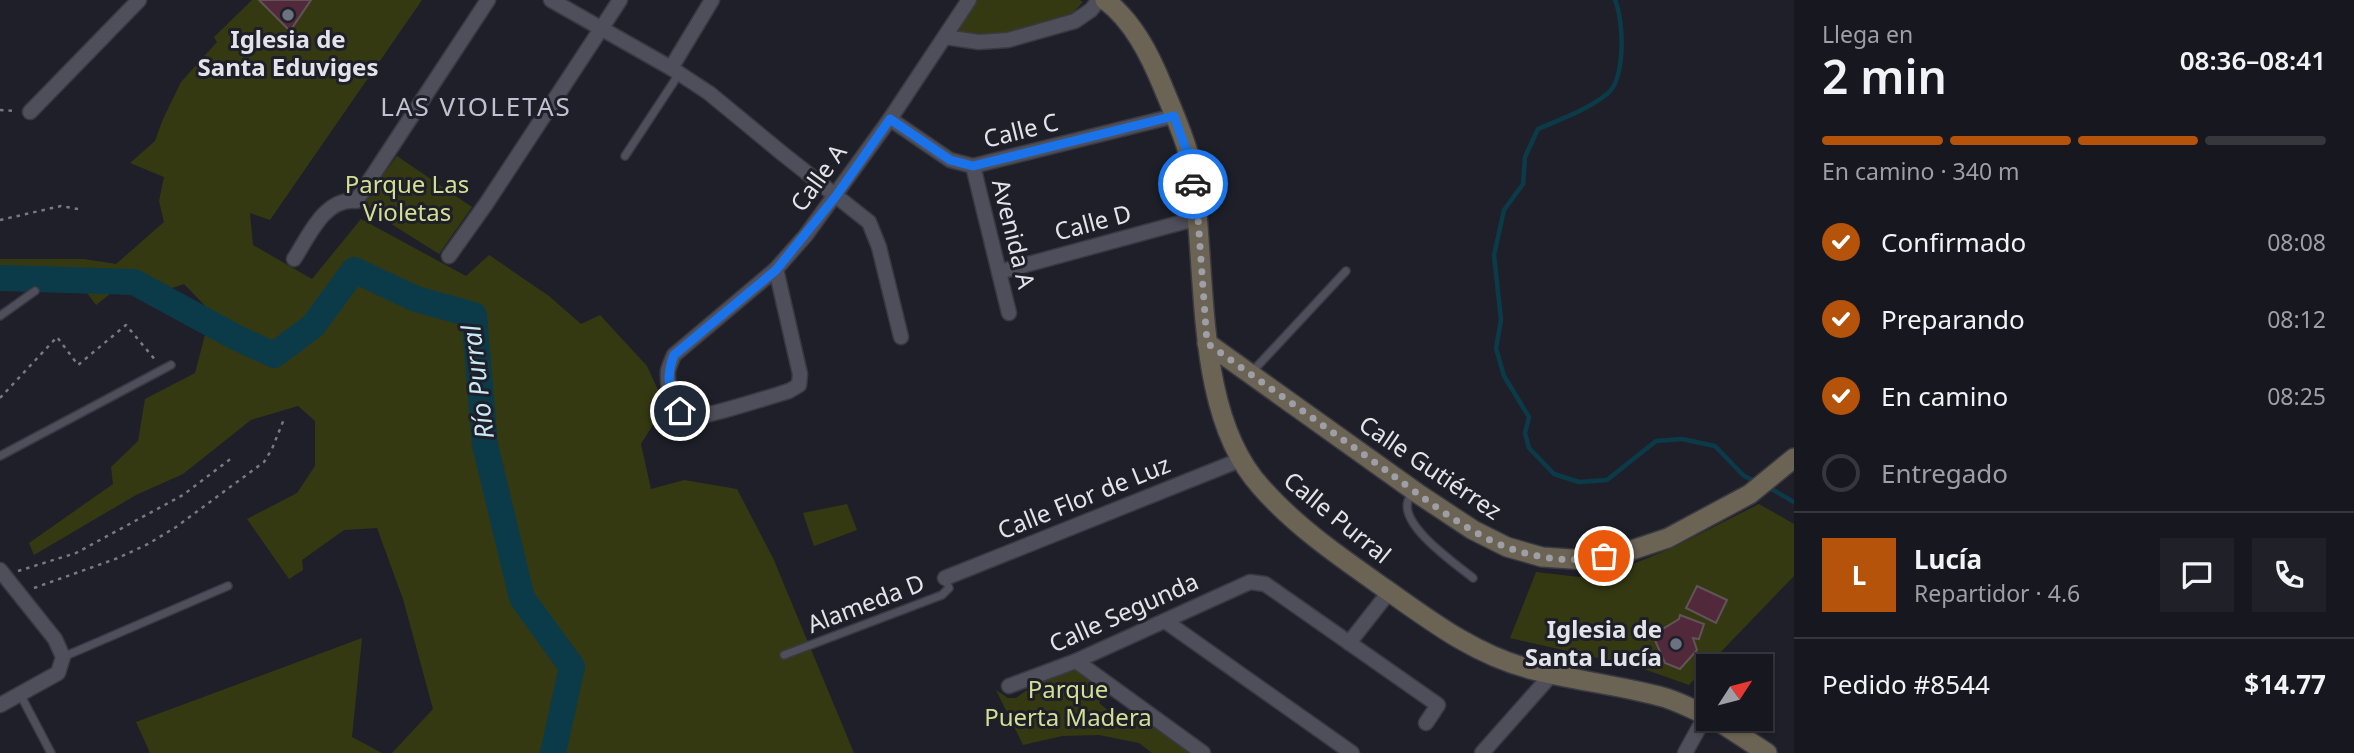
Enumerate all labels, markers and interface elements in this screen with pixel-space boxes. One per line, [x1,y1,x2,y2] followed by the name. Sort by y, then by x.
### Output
[280,7,296,23] marker: Iglesia de Santa Eduviges
[1822,18,1913,50] text: Llega en
[198,22,378,83] place label: Iglesia de Santa Eduviges
[2180,42,2326,78] text: 08:36–08:41
[1822,45,1947,107] text: 2 min
[380,88,572,124] district label: LAS VIOLETAS
[980,104,1061,155] street label: Calle C
[782,136,854,218] street label: Calle A
[1158,149,1228,219] courier
[1822,155,2020,187] text: En camino · 340 m
[1174,165,1212,203] icon: car
[345,167,469,228] park label: Parque Las Violetas
[985,175,1044,293] street label: Avenida A
[1051,195,1135,248] street label: Calle D
[1822,223,1860,261] icon: check
[1881,224,2026,260] text: Confirmado
[2267,226,2326,258] text: 08:08
[1822,300,1860,338] icon: check
[1881,301,2025,337] text: Preparando
[2267,303,2326,335] text: 08:12
[452,322,502,441] water label: Río Purral
[1822,377,1860,415] icon: check
[1881,378,2008,414] text: En camino
[2267,380,2326,412] text: 08:25
[650,381,710,441] pin
[661,392,699,430] icon: home
[1353,407,1509,527] street label: Calle Gutiérrez
[992,447,1175,546] street label: Calle Flor de Luz
[1881,455,2008,491] text: Entregado
[1277,463,1399,570] street label: Calle Purral
[1574,526,1634,586] pin
[1585,537,1623,575] icon: bag
[2160,538,2234,612] button: chat
[2252,538,2326,612] button: phone
[1914,541,1982,577] text: Lucía
[1852,557,1866,593] text: L
[1044,564,1203,659] street label: Calle Segunda
[802,565,929,640] street label: Alameda D
[1914,577,2080,609] text: Repartidor · 4.6
[1525,612,1662,673] place label: Iglesia de Santa Lucía
[1668,636,1684,652] marker: Iglesia de Santa Lucía
[1696,654,1773,732] north arrow
[1696,654,1773,731] map controls
[1822,666,1990,702] text: Pedido #8544
[2244,666,2326,702] text: $14.77
[984,672,1152,733] park label: Parque Puerta Madera

